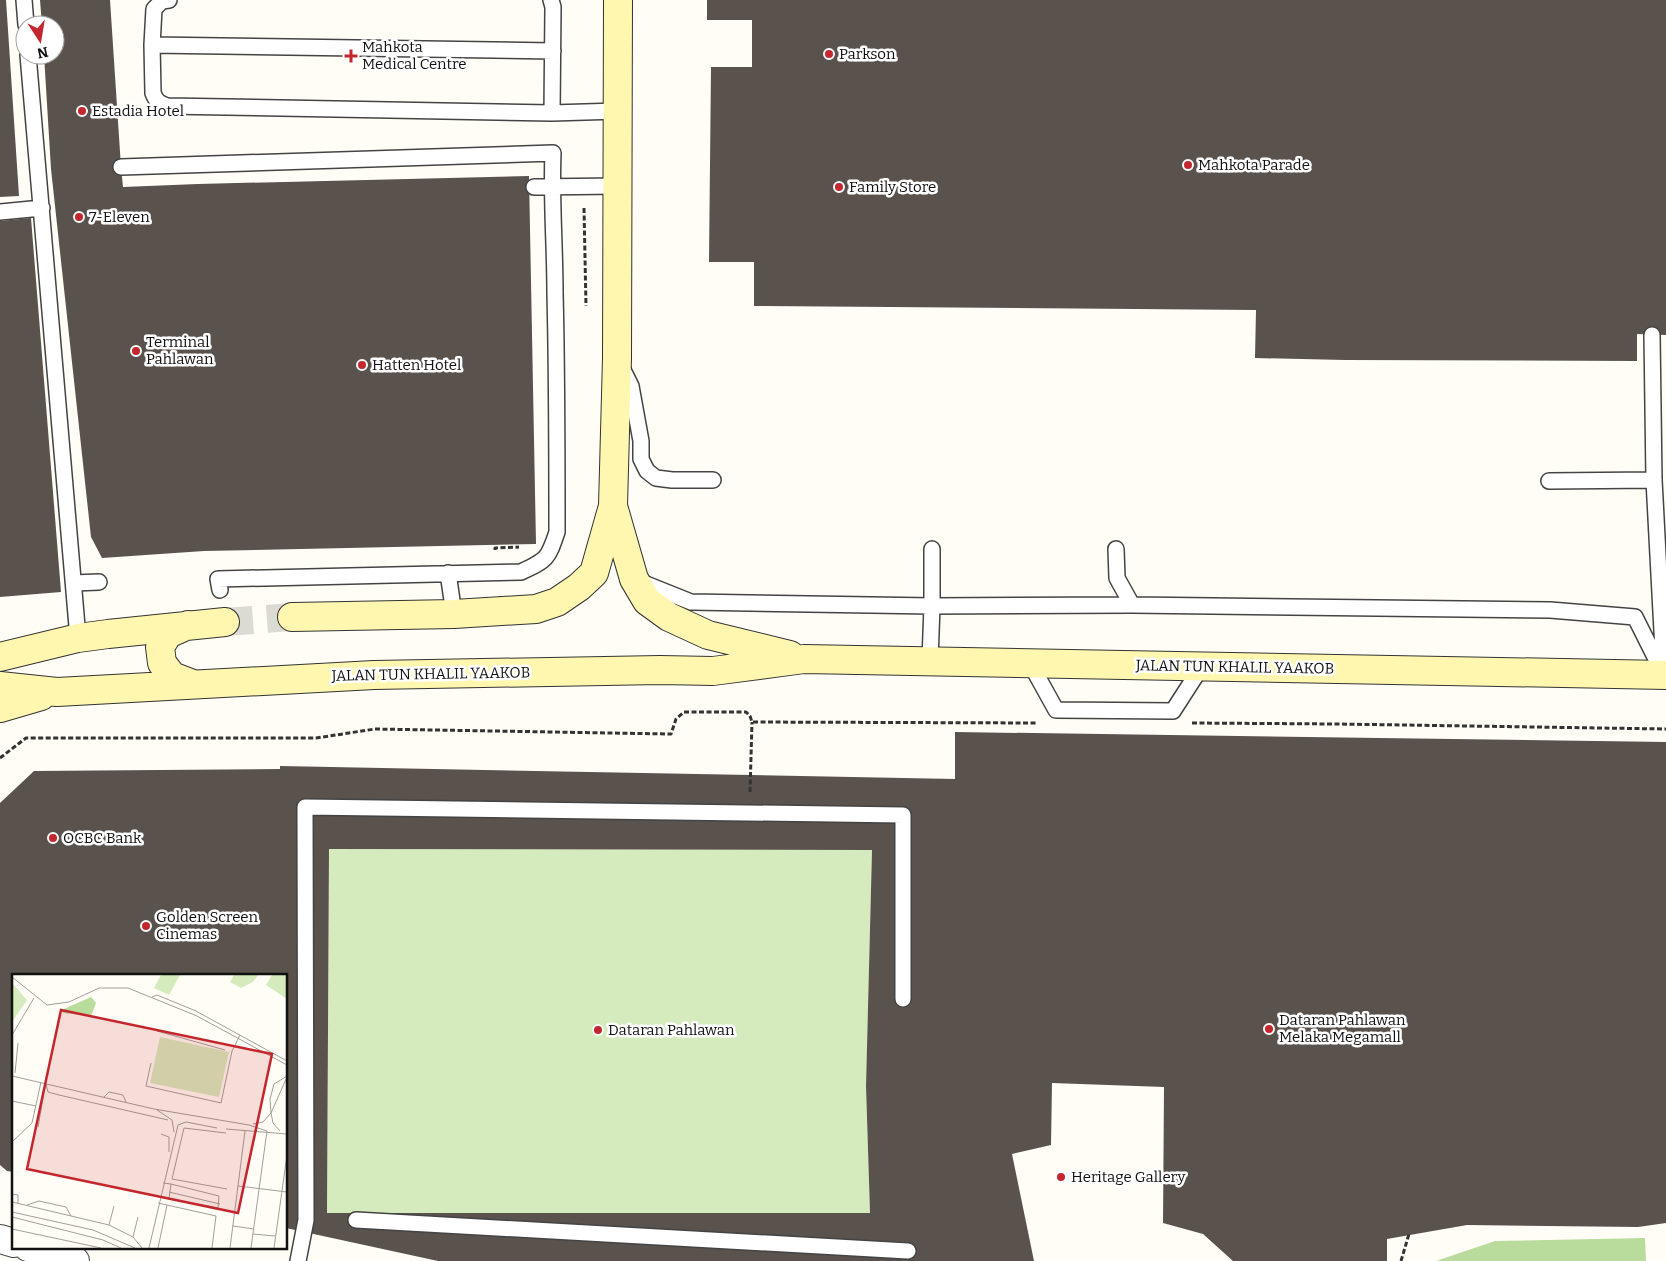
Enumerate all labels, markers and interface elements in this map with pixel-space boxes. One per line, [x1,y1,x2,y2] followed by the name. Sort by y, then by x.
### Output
[15,15,65,65] north arrow
[362,38,467,73] place label: Mahkota Medical Centre
[35,43,50,62] text: N
[839,45,896,63] place label: Parkson
[823,48,835,60] marker: Parkson
[344,49,358,63] marker: Mahkota Medical Centre
[92,102,184,120] place label: Estadia Hotel
[76,105,88,117] marker: Estadia Hotel
[1198,156,1310,174] place label: Mahkota Parade
[1182,159,1194,171] marker: Mahkota Parade
[849,178,936,196] place label: Family Store
[833,181,845,193] marker: Family Store
[89,208,150,226] place label: 7-Eleven
[73,211,85,223] marker: 7-Eleven
[146,333,214,368] place label: Terminal Pahlawan
[130,345,142,357] marker: Terminal Pahlawan
[372,356,461,374] place label: Hatten Hotel
[356,359,368,371] marker: Hatten Hotel
[1135,656,1334,678] street label: JALAN TUN KHALIL YAAKOB
[331,663,530,685] street label: JALAN TUN KHALIL YAAKOB
[63,829,142,847] place label: OCBC Bank
[47,832,59,844] marker: OCBC Bank
[156,908,259,943] place label: Golden Screen Cinemas
[140,920,152,932] marker: Golden Screen Cinemas
[12,974,288,1248] inset map
[1279,1011,1406,1046] place label: Dataran Pahlawan Melaka Megamall
[608,1021,735,1039] place label: Dataran Pahlawan
[1263,1023,1275,1035] marker: Dataran Pahlawan Melaka Megamall
[592,1024,604,1036] marker: Dataran Pahlawan
[1071,1168,1185,1186] place label: Heritage Gallery
[1055,1171,1067,1183] marker: Heritage Gallery

